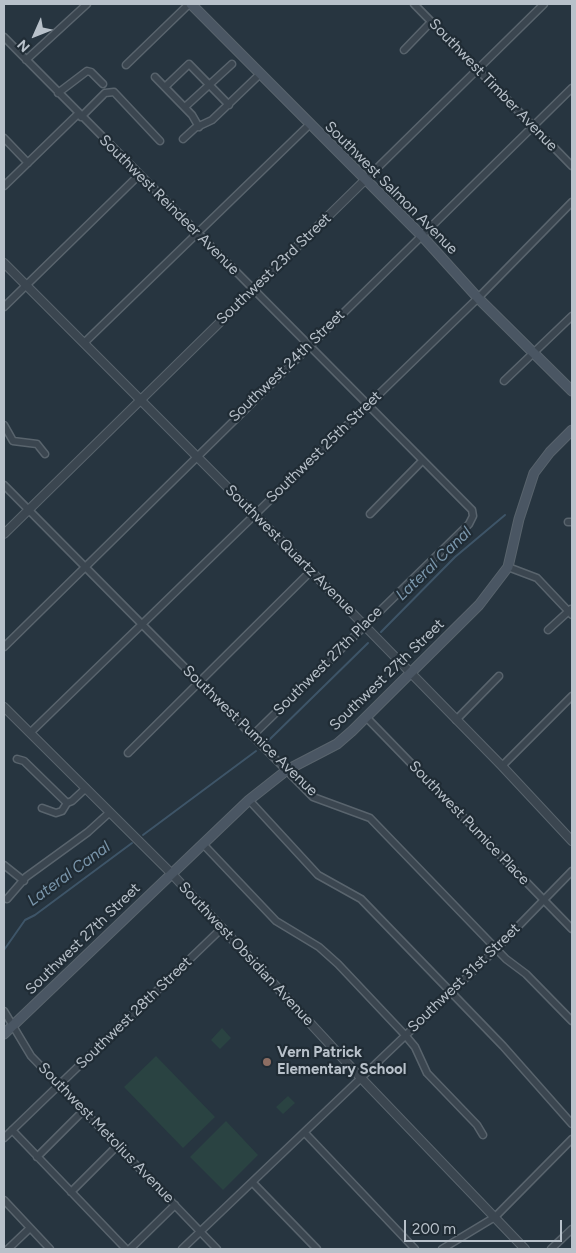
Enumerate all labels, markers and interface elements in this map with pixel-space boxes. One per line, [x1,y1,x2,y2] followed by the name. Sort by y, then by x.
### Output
[10,10,60,60] north arrow
[425,15,561,155] street label: Southwest Timber Avenue
[14,36,34,56] text: N
[321,118,461,258] street label: Southwest Salmon Avenue
[95,131,243,279] street label: Southwest Reindeer Avenue
[213,210,335,328] street label: Southwest 23rd Street
[225,306,349,426] street label: Southwest 24th Street
[263,387,385,507] street label: Southwest 25th Street
[221,481,359,619] street label: Southwest Quartz Avenue
[392,523,476,605] water label: Lateral Canal
[270,603,386,719] street label: Southwest 27th Place
[326,616,448,734] street label: Southwest 27th Street
[179,662,321,800] street label: Southwest Pumice Avenue
[405,757,533,889] street label: Southwest Pumice Place
[24,838,114,910] water label: Lateral Canal
[175,878,317,1030] street label: Southwest Obsidian Avenue
[22,880,144,998] street label: Southwest 27th Street
[404,920,524,1036] street label: Southwest 31st Street
[72,953,196,1073] street label: Southwest 28th Street
[277,1044,406,1079] place label: Vern Patrick Elementary School
[261,1056,273,1068] marker: Vern Patrick Elementary School
[34,1059,178,1207] street label: Southwest Metolius Avenue
[406,1210,564,1242] scale bar
[412,1220,456,1238] text: 200 m

